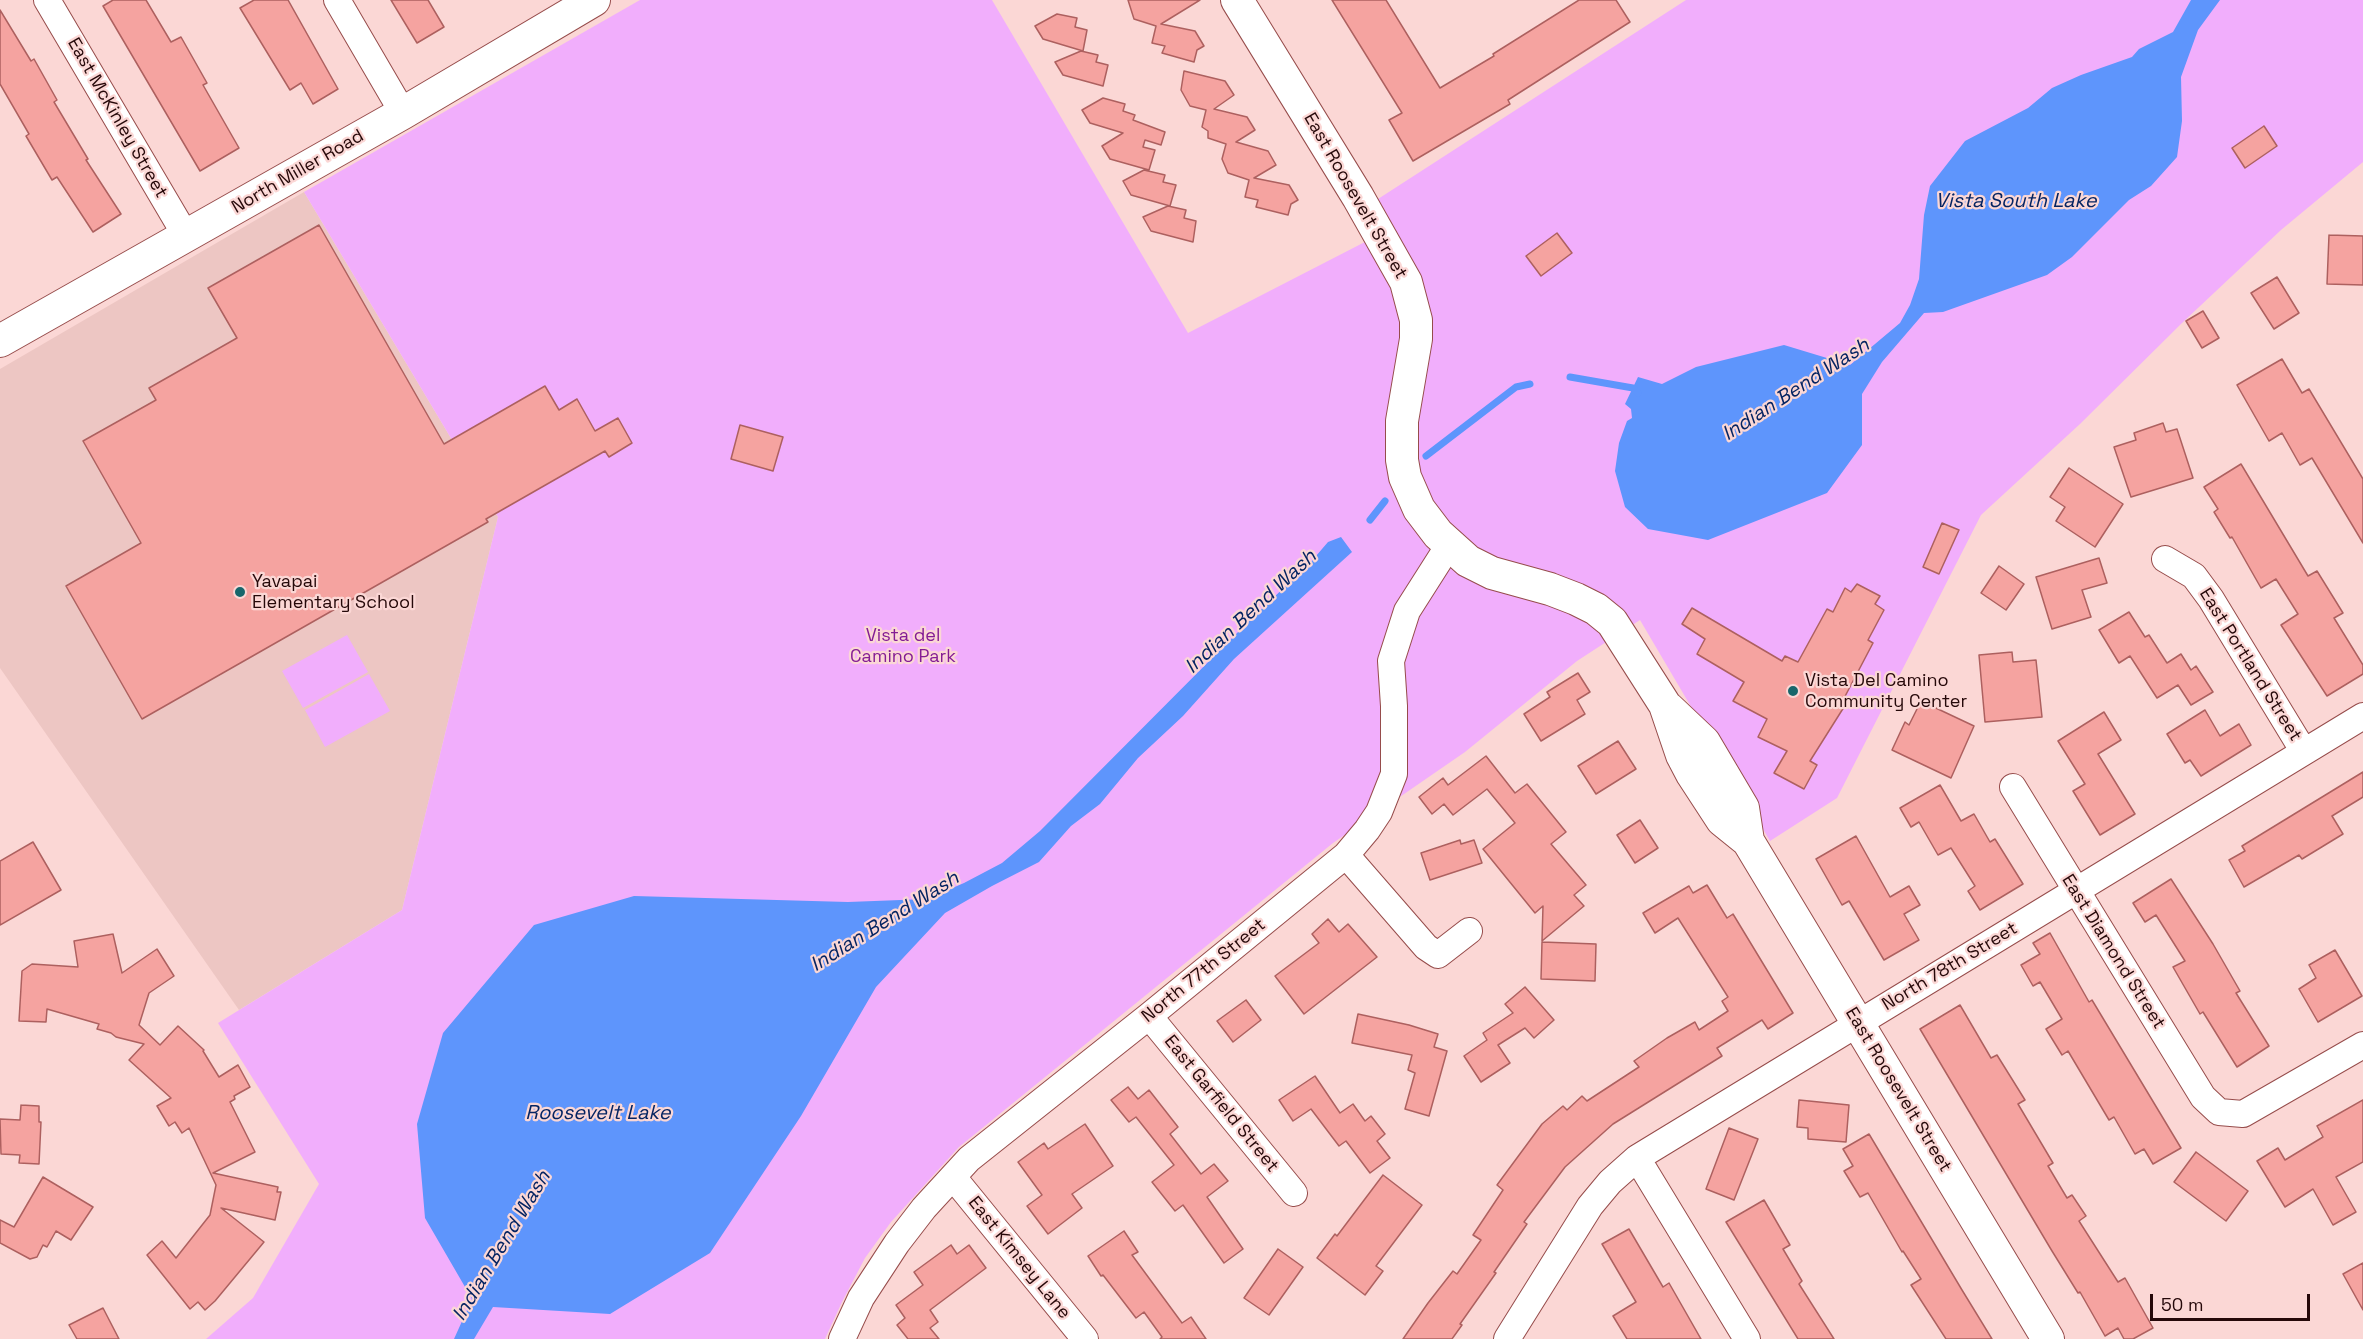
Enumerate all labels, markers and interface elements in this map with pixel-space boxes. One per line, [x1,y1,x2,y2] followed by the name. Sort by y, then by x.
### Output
[62,34,172,202] street label: East McKinley Street
[1299,109,1411,283] street label: East Roosevelt Street
[228,125,368,219] street label: North Miller Road
[1935,190,2097,214] water label: Vista South Lake
[1718,333,1874,447] water label: Indian Bend Wash
[1180,545,1322,679] water label: Indian Bend Wash
[252,571,415,614] place label: Yavapai Elementary School
[233,585,247,599] marker: Yavapai Elementary School
[2194,585,2306,745] street label: East Portland Street
[850,625,956,668] park label: Vista del Camino Park
[1805,670,1967,712] place label: Vista Del Camino Community Center
[1786,684,1800,698] marker: Vista Del Camino Community Center
[806,867,964,977] water label: Indian Bend Wash
[2057,871,2169,1033] street label: East Diamond Street
[1138,914,1270,1028] street label: North 77th Street
[1878,918,2022,1016] street label: North 78th Street
[1840,1004,1956,1176] street label: East Roosevelt Street
[1159,1031,1283,1177] street label: East Garfield Street
[525,1102,671,1126] water label: Roosevelt Lake
[448,1167,556,1325] water label: Indian Bend Wash
[963,1192,1075,1324] street label: East Kimsey Lane
[2153,1282,2314,1320] scale bar
[2161,1293,2203,1316] text: 50 m

